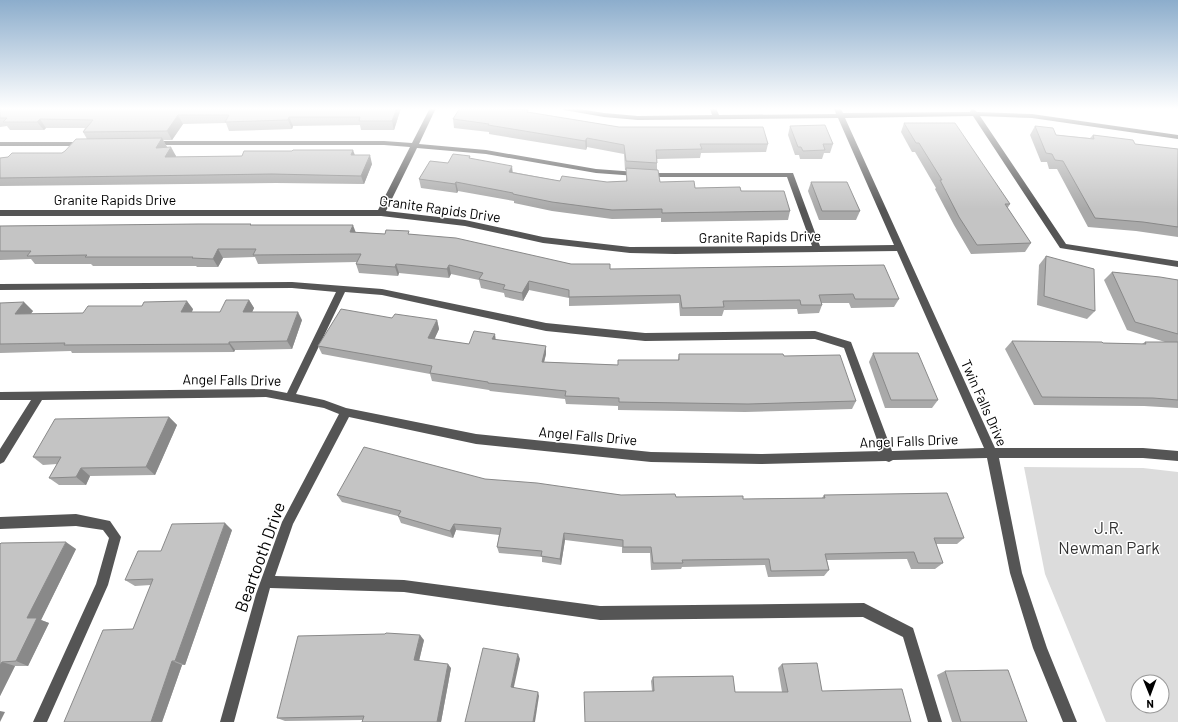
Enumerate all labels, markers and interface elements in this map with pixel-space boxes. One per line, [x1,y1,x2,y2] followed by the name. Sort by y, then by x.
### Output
[54,191,176,208] street label: Granite Rapids Drive
[378,192,502,225] street label: Granite Rapids Drive
[699,227,821,246] street label: Granite Rapids Drive
[958,357,1011,449] street label: Twin Falls Drive
[182,370,282,389] street label: Angel Falls Drive
[538,423,638,448] street label: Angel Falls Drive
[859,430,959,451] street label: Angel Falls Drive
[230,499,288,614] street label: Beartooth Drive
[1058,517,1160,557] park label: J.R. Newman Park
[1130,674,1170,714] north arrow
[1146,698,1154,711] text: N

